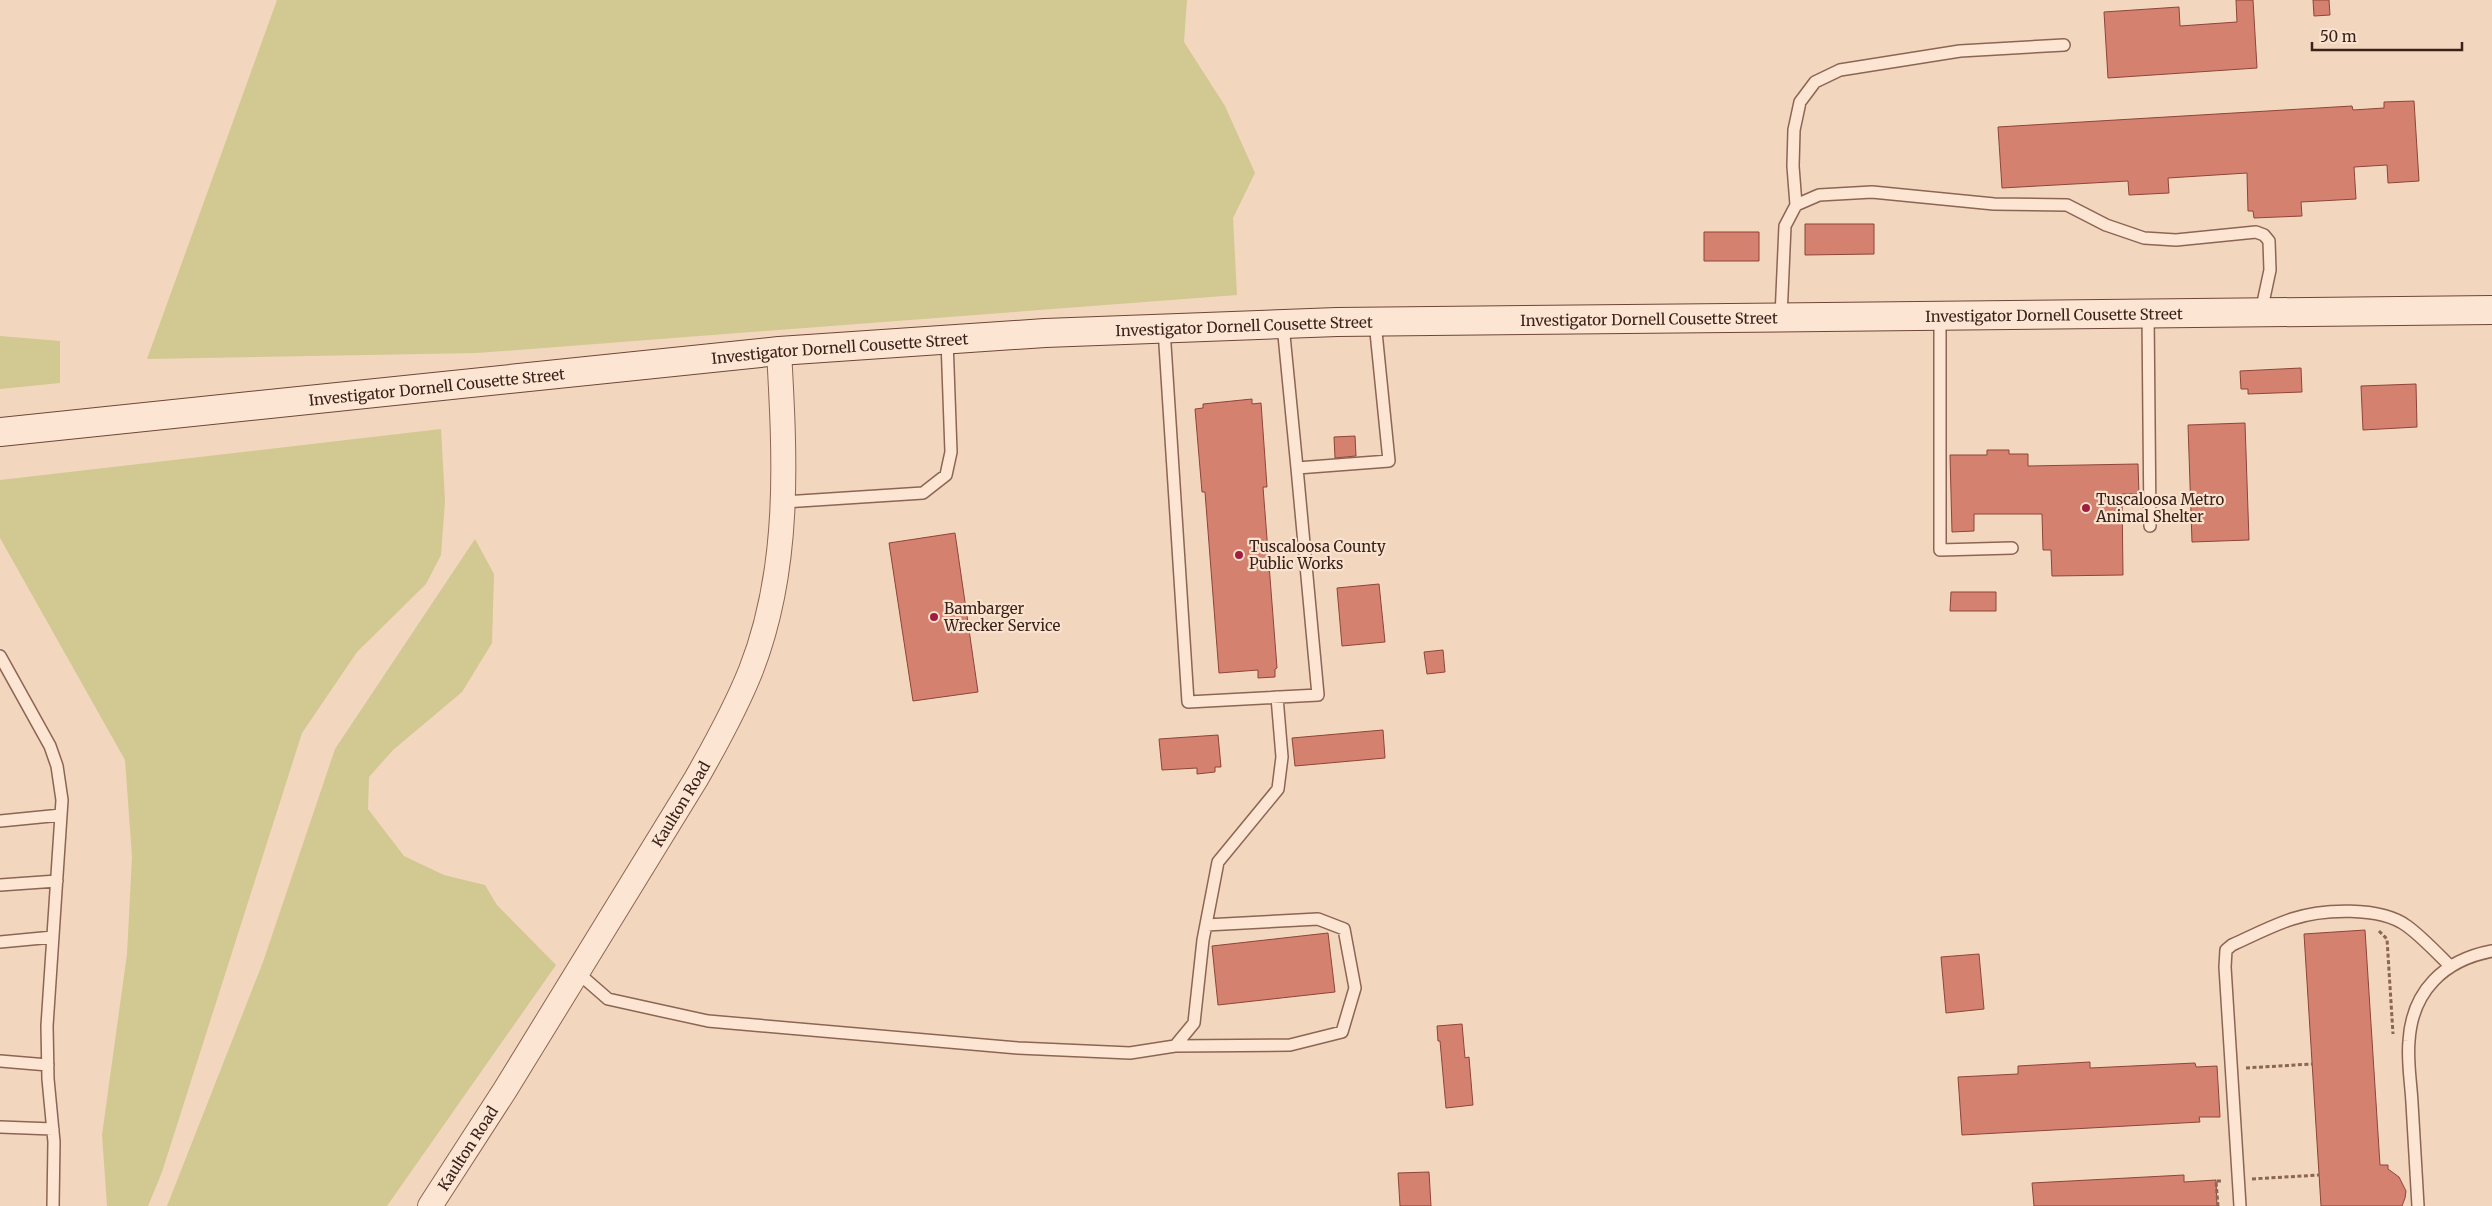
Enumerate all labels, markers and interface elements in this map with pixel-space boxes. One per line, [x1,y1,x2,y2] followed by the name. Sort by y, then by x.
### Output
[2312,20,2462,52] scale bar
[2320,27,2357,46] text: 50 m
[1925,304,2183,325] street label: Investigator Dornell Cousette Street
[1520,308,1778,330] street label: Investigator Dornell Cousette Street
[1115,312,1373,340] street label: Investigator Dornell Cousette Street
[710,329,969,367] street label: Investigator Dornell Cousette Street
[308,364,566,409] street label: Investigator Dornell Cousette Street
[2095,490,2224,526] place label: Tuscaloosa Metro Animal Shelter
[2080,502,2092,514] marker: Tuscaloosa Metro Animal Shelter
[1249,537,1386,573] place label: Tuscaloosa County Public Works
[1233,549,1245,561] marker: Tuscaloosa County Public Works
[943,599,1060,635] place label: Bambarger Wrecker Service
[928,611,940,623] marker: Bambarger Wrecker Service
[647,758,714,850] street label: Kaulton Road
[433,1102,502,1194] street label: Kaulton Road

